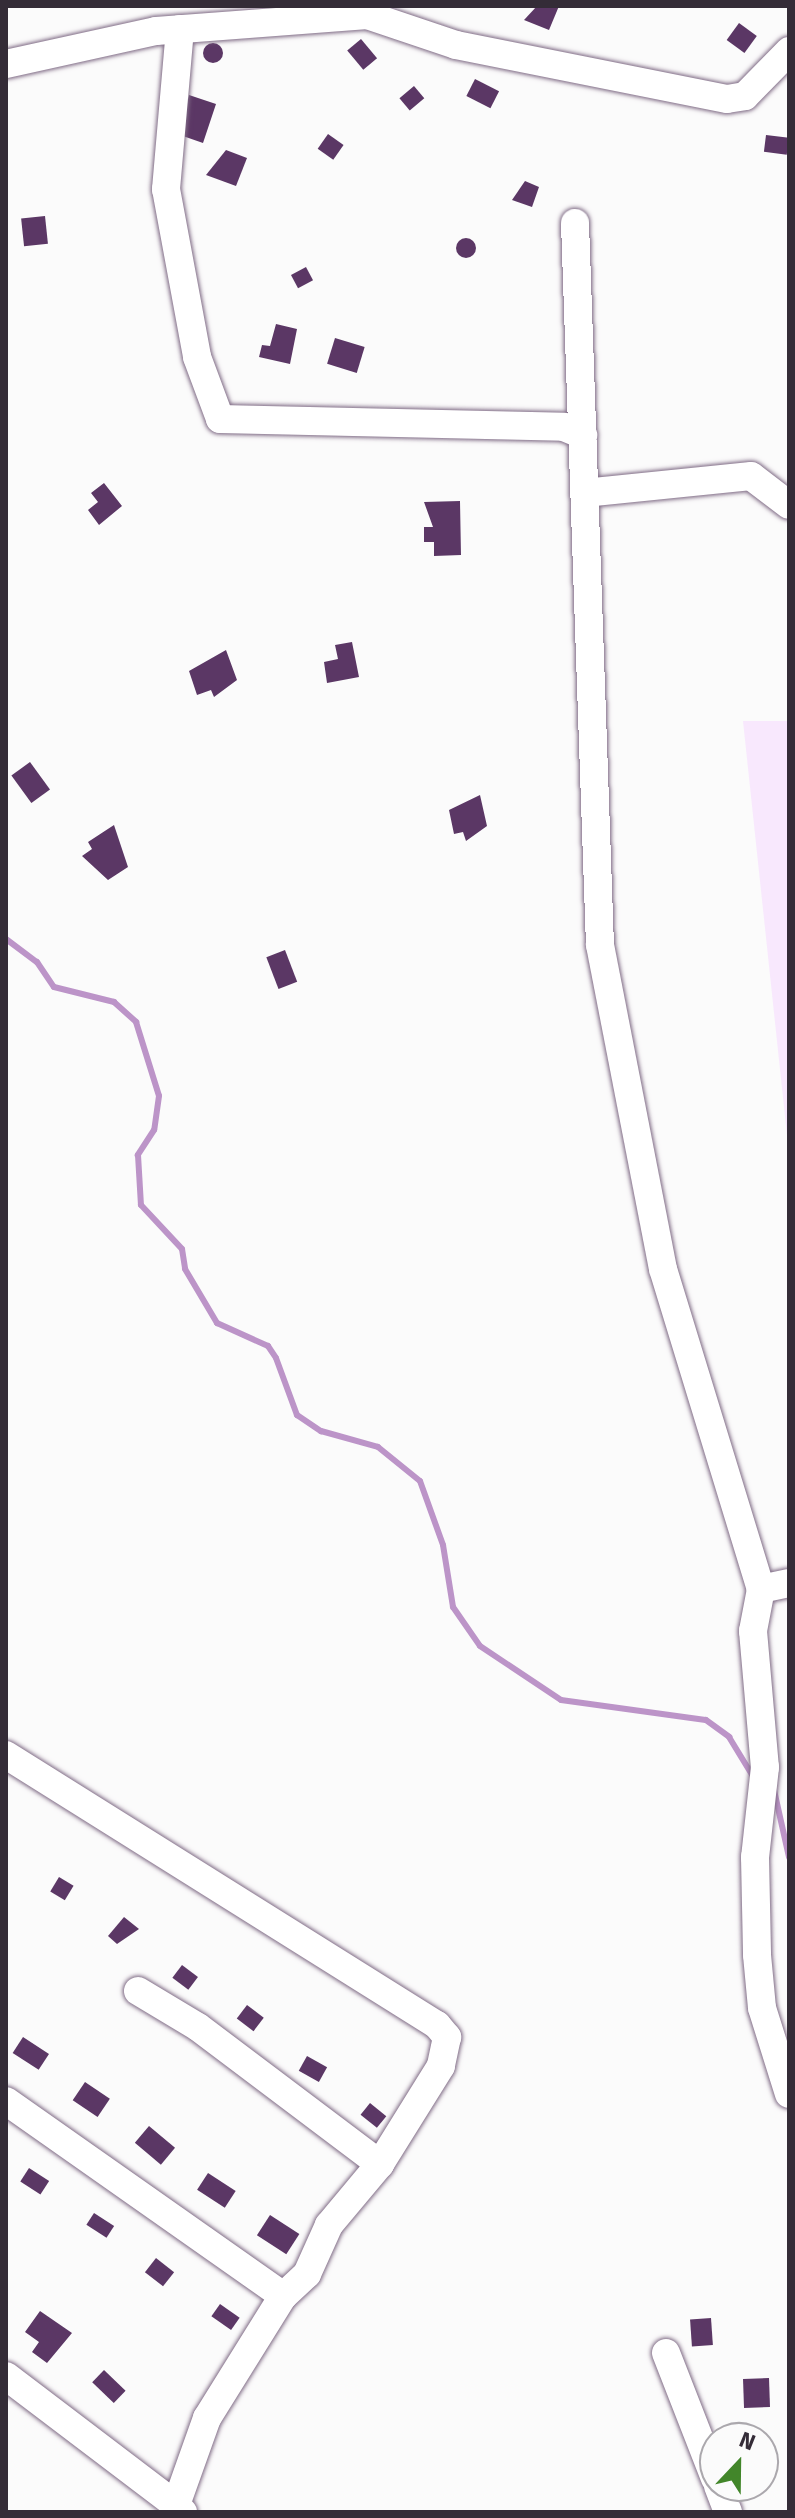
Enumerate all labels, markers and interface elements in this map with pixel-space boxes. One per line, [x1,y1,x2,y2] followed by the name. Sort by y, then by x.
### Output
[699,2422,779,2502] north arrow
[736,2426,759,2456] text: N

